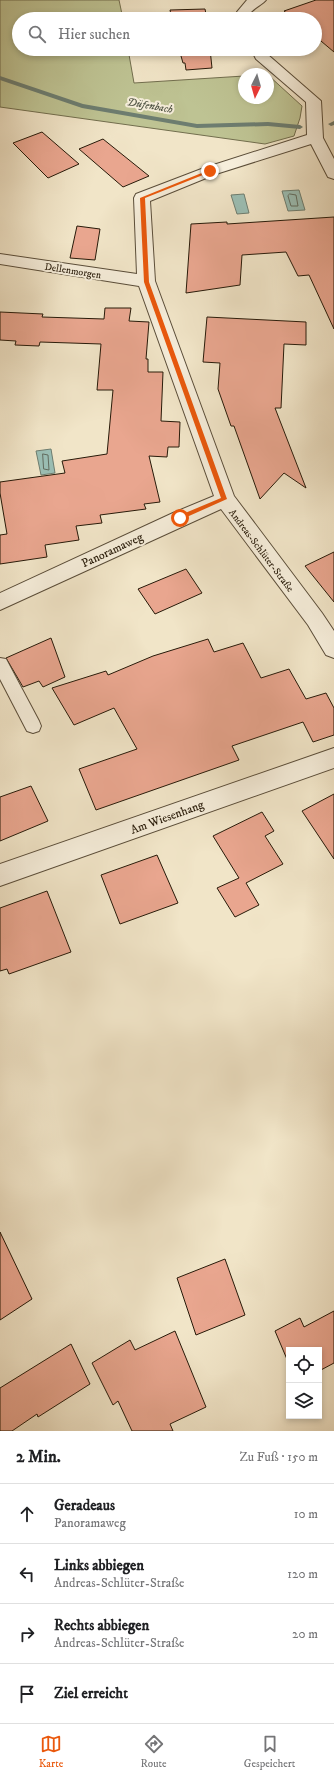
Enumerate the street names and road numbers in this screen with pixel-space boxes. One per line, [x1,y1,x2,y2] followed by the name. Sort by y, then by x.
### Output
[44,261,103,282] street label: Dellenmorgen
[226,507,296,594] street label: Andreas-Schlüter-Straße
[79,530,146,571] street label: Panoramaweg
[128,797,206,838] street label: Am Wiesenhang

